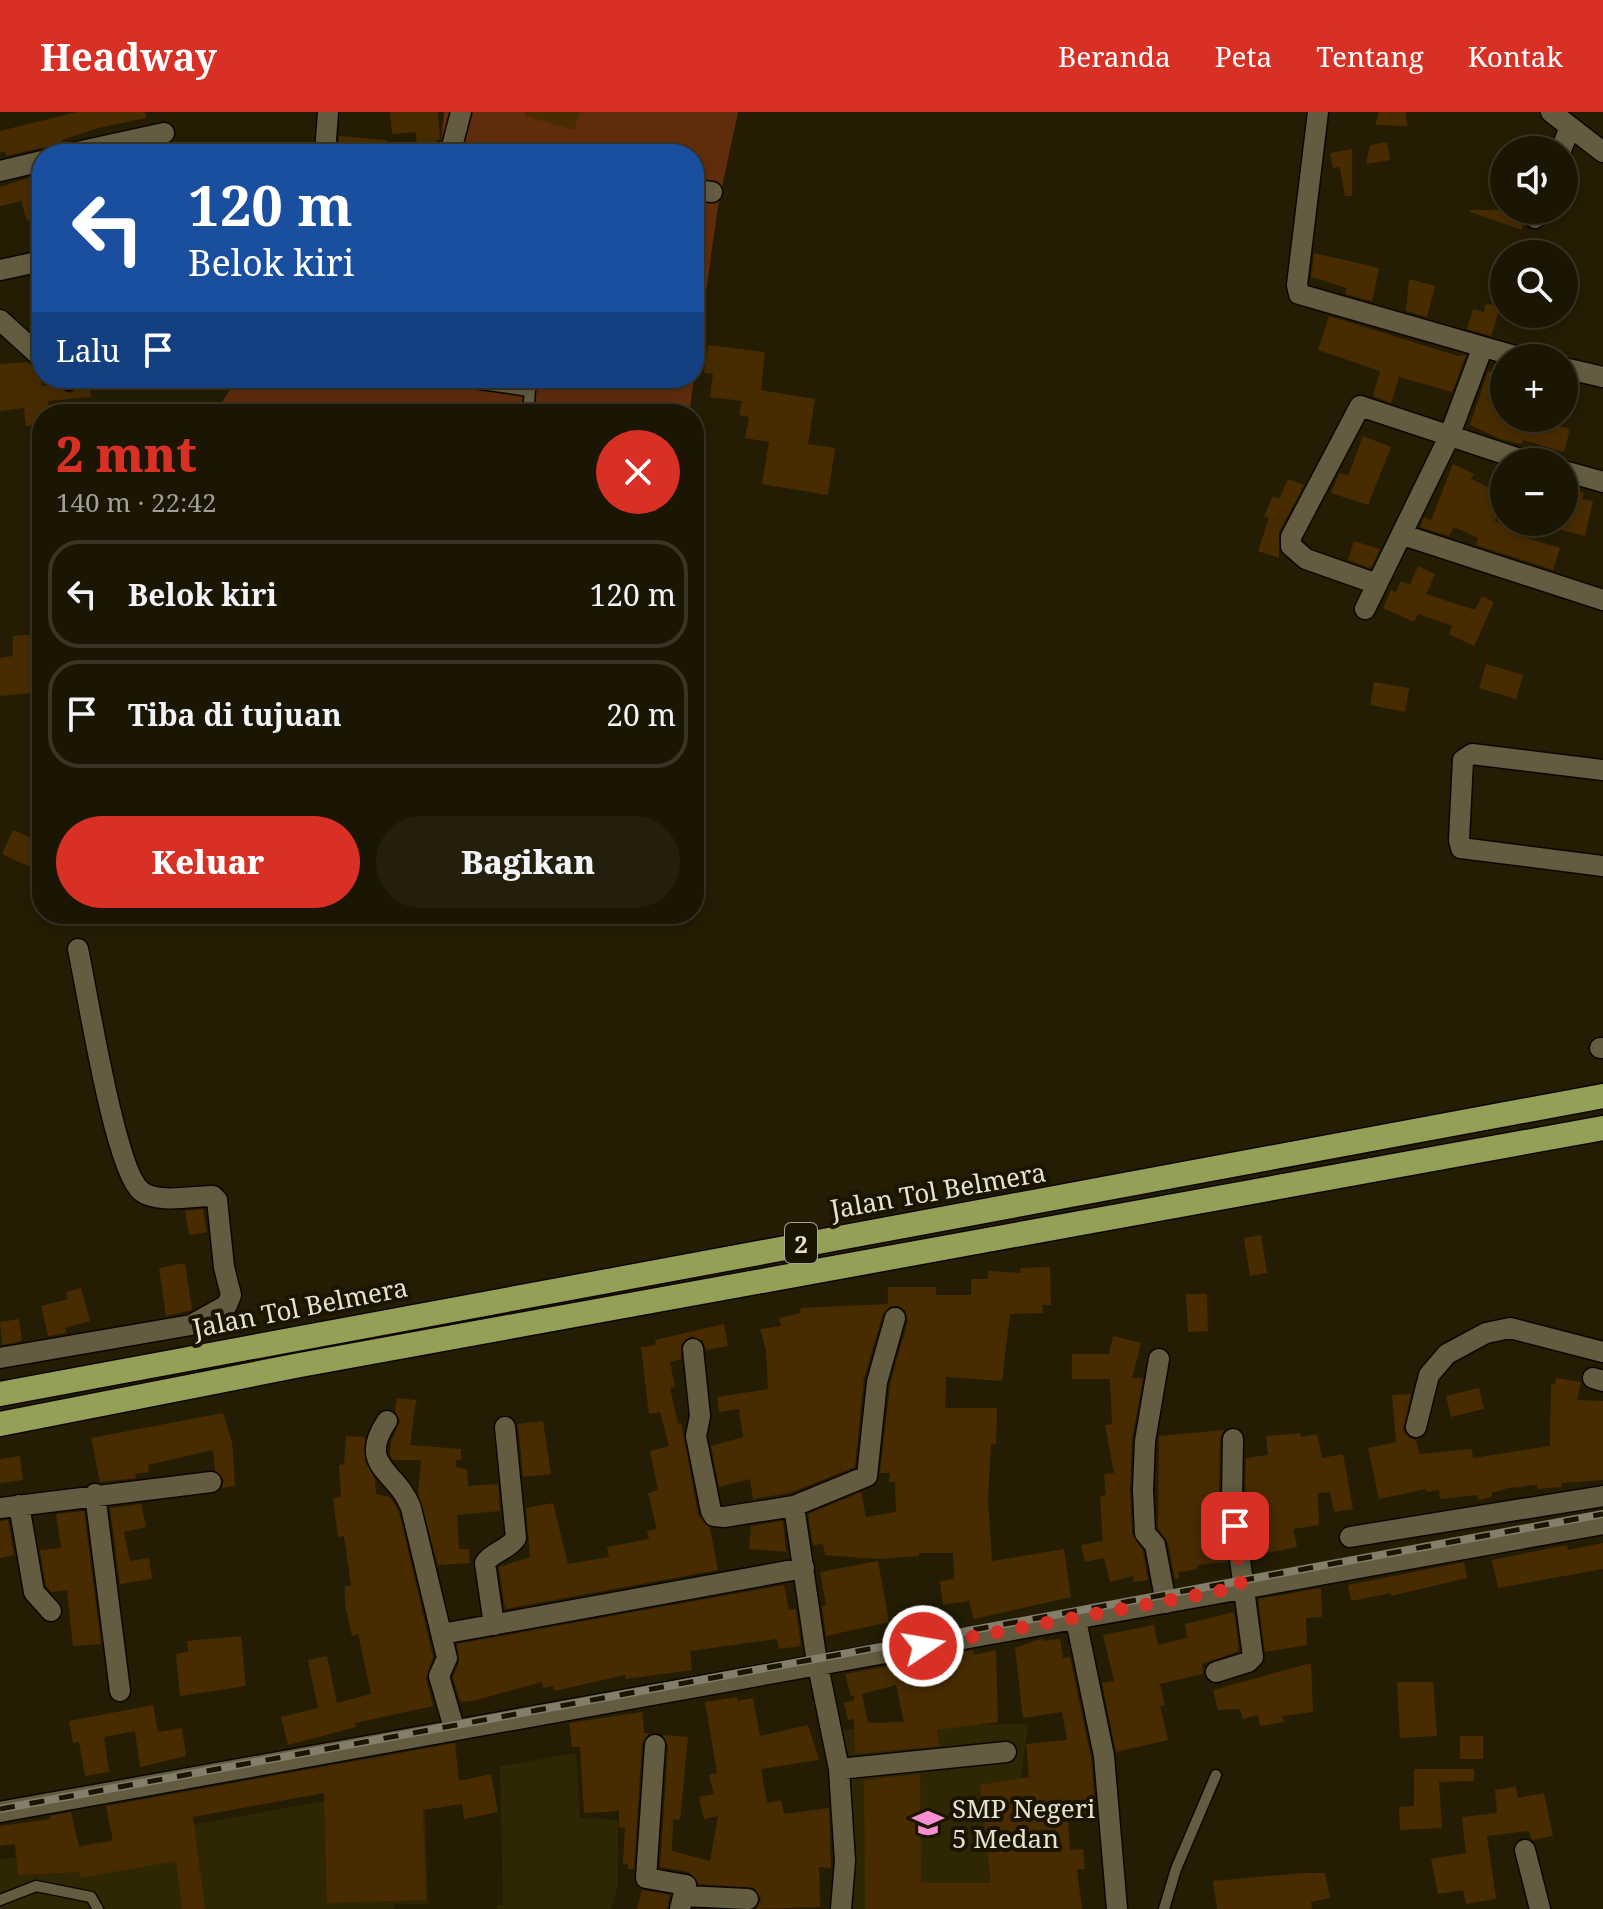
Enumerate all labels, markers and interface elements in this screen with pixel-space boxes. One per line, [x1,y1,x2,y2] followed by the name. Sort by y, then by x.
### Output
[40,30,217,82] text: Headway
[1058,37,1171,75] text: Beranda
[1215,37,1272,75] text: Peta
[1316,37,1424,75] text: Tentang
[1468,37,1563,75] text: Kontak
[1490,136,1578,536] map controls
[1490,136,1578,224] button: sound
[188,166,353,242] text: 120 m
[56,176,160,280] icon: left
[188,238,354,287] text: Belok kiri
[1490,240,1578,328] button: search
[136,328,180,372] icon: arrive
[56,330,120,371] text: Lalu
[1490,344,1578,432] button: +
[56,421,197,486] text: 2 mnt
[596,430,680,514] button: close
[1490,448,1578,536] button: −
[56,484,217,520] text: 140 m · 22:42
[60,572,104,616] icon: left
[128,574,277,615] text: Belok kiri
[590,574,676,615] text: 120 m
[60,692,104,736] icon: arrive
[128,694,342,735] text: Tiba di tujuan
[606,694,676,735] text: 20 m
[56,816,360,908] button: Keluar
[376,816,680,908] button: Bagikan
[826,1153,1049,1227] street label: Jalan Tol Belmera
[785,1223,817,1263] road number: 2
[188,1268,411,1346] street label: Jalan Tol Belmera
[1201,1492,1269,1560] pin
[1213,1504,1257,1548] icon: arrive
[881,1604,965,1688] position arrow
[952,1790,1095,1856] place label: SMP Negeri 5 Medan
[911,1806,945,1840] school or university icon: SMP Negeri 5 Medan

